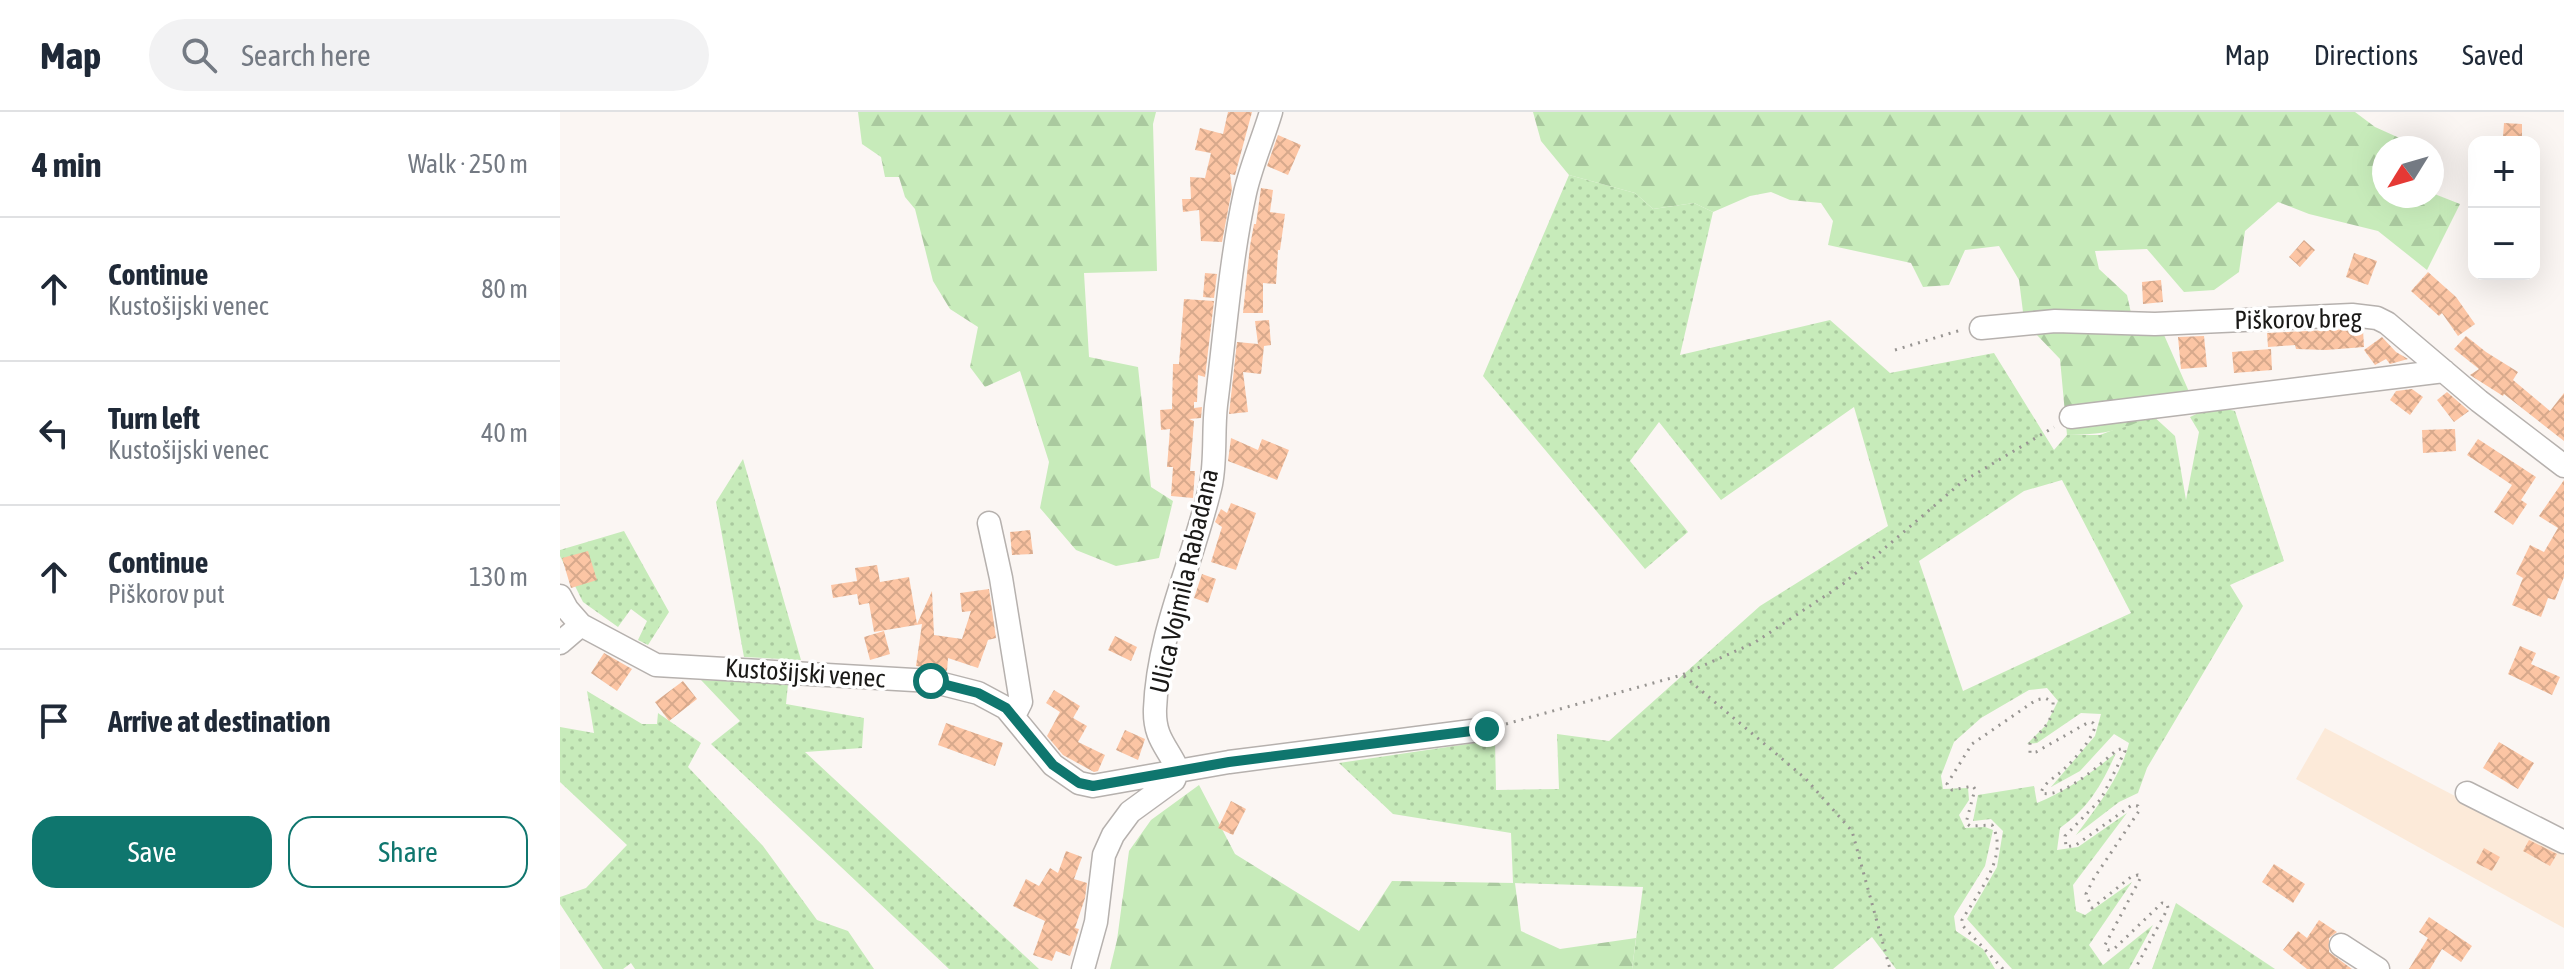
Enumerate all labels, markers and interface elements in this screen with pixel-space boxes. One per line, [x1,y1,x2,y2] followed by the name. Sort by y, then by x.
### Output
[149,19,709,91] search box
[177,33,221,77] icon: search
[40,34,101,77] text: Map
[241,38,371,72] text: Search here
[2225,39,2270,71] text: Map
[2314,39,2418,71] text: Directions
[2462,39,2524,71] text: Saved
[2372,136,2444,208] north arrow
[2468,136,2540,280] map controls
[2468,136,2540,208] button: +
[32,145,101,184] text: 4 min
[408,149,528,179] text: Walk · 250 m
[2468,208,2540,280] button: −
[108,257,208,291] text: Continue
[32,267,76,311] icon: ahead
[481,274,528,304] text: 80 m
[108,291,268,321] text: Kustošijski venec
[2234,303,2363,335] street label: Piškorov breg
[108,401,200,435] text: Turn left
[32,411,76,455] icon: left
[481,418,528,448] text: 40 m
[108,435,268,465] text: Kustošijski venec
[1144,466,1224,696] street label: Ulica Vojmila Rabadana
[108,545,208,579] text: Continue
[32,555,76,599] icon: ahead
[469,562,528,592] text: 130 m
[108,579,225,609] text: Piškorov put
[724,652,886,694] street label: Kustošijski venec
[913,663,949,699] route start
[32,699,76,743] icon: arrive
[108,704,330,738] text: Arrive at destination
[1469,711,1505,747] route end
[32,816,272,888] button: Save
[288,816,528,888] button: Share

